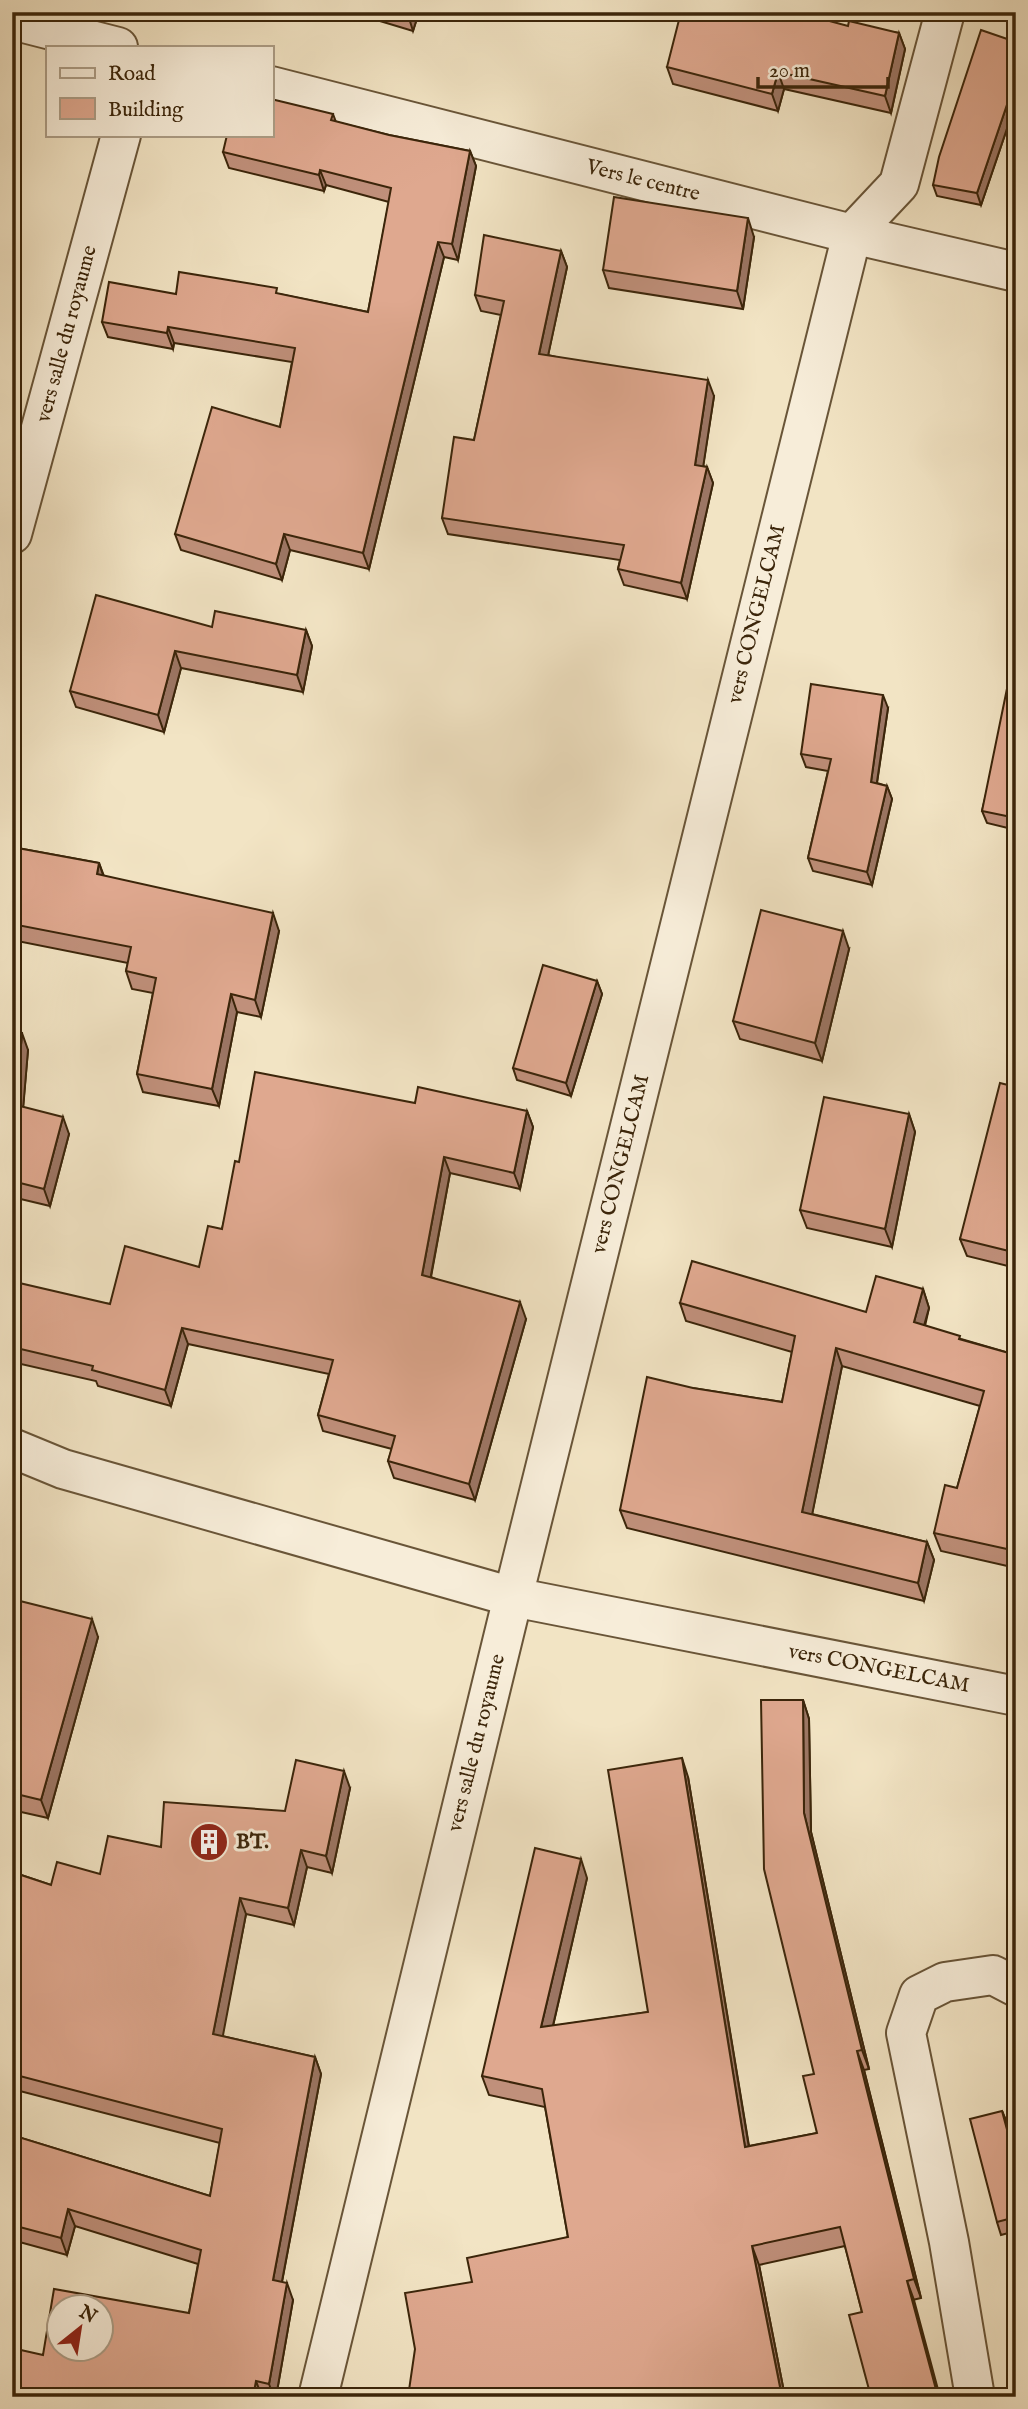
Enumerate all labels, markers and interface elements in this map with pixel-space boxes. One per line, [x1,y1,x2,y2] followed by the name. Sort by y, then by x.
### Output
[46,46,273,136] legend
[758,46,888,90] scale bar
[769,58,810,85] text: 20 m
[108,61,156,88] text: Road
[108,97,184,124] text: Building
[582,154,703,208] street label: Vers le centre
[30,242,104,425] street label: vers salle du royaume
[722,521,792,706] street label: vers CONGELCAM
[586,1071,656,1256] street label: vers CONGELCAM
[786,1638,972,1700] street label: vers CONGELCAM
[442,1651,512,1835] street label: vers salle du royaume
[188,1821,230,1863] building icon: BT.
[236,1829,269,1856] place label: BT.
[46,2294,116,2364] north arrow
[74,2300,101,2330] text: N

